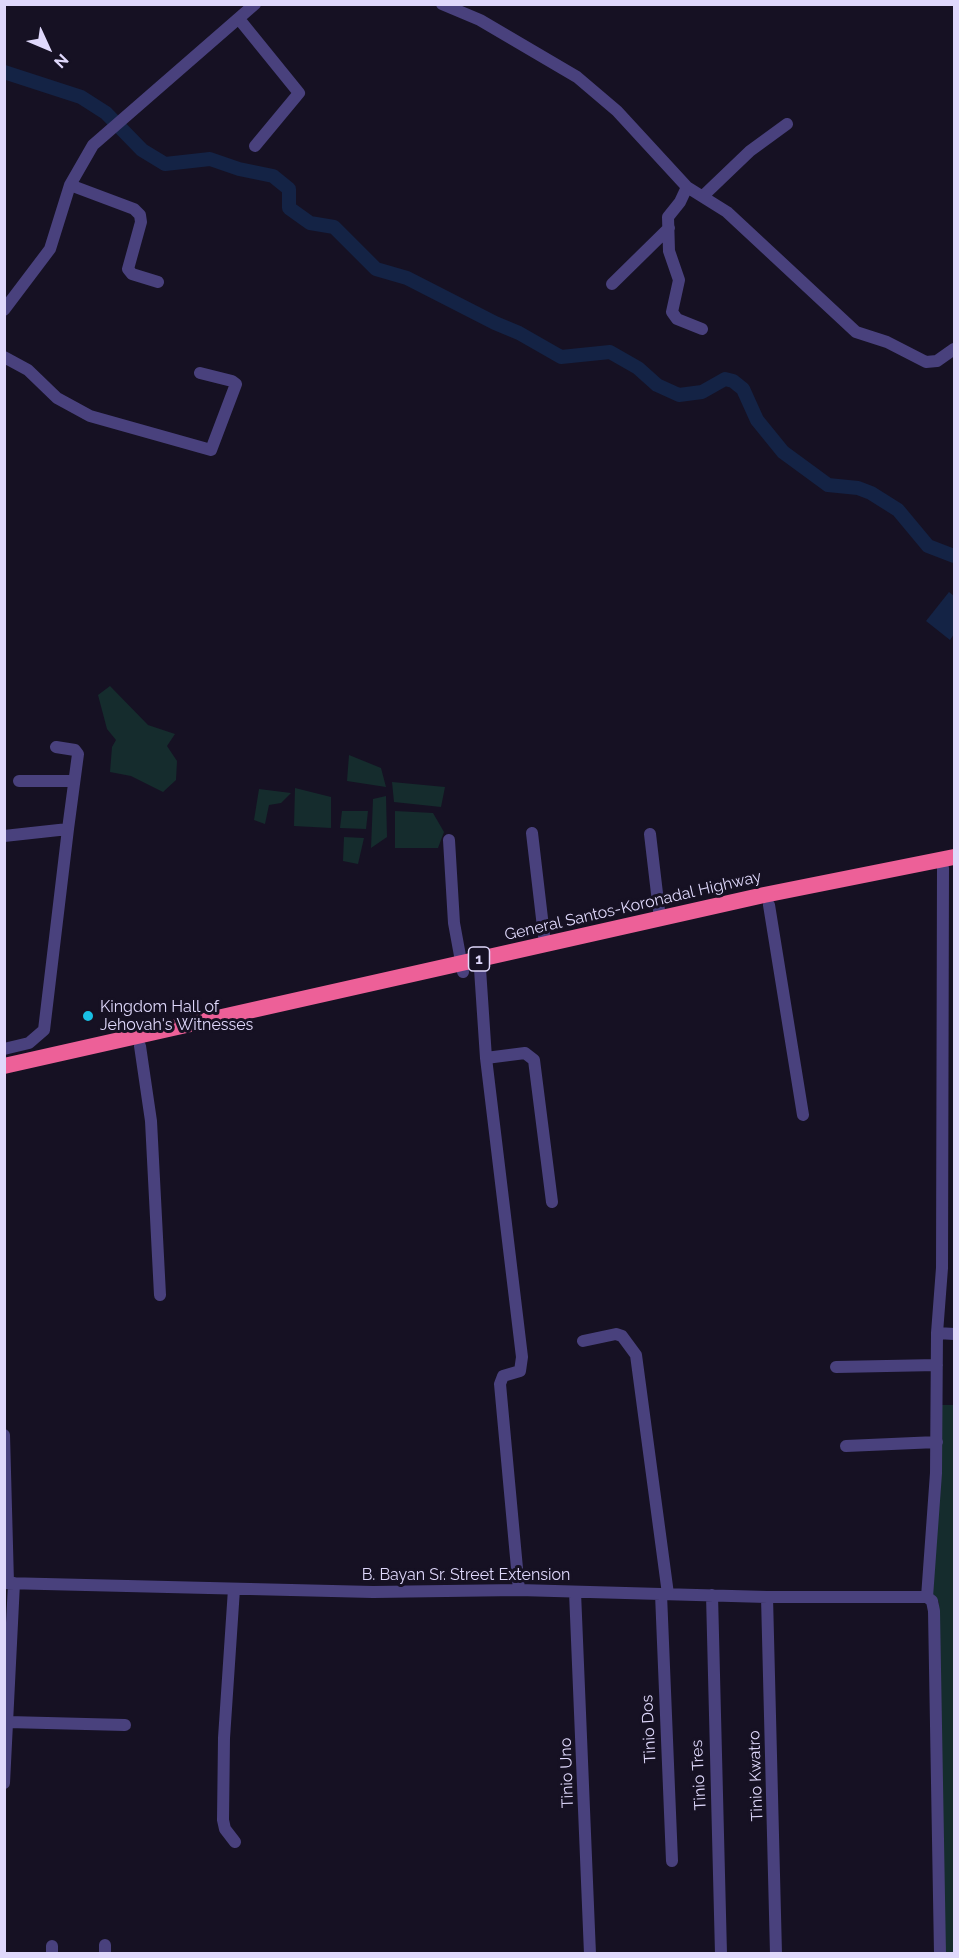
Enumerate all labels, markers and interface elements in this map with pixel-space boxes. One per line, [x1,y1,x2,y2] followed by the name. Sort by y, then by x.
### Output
[18,18,78,78] north arrow
[50,50,72,72] text: N
[503,867,763,945] street label: General Santos-Koronadal Highway
[468,947,490,971] road number: 1
[100,997,253,1035] place label: Kingdom Hall of Jehovah's Witnesses
[81,1009,95,1023] marker: Kingdom Hall of Jehovah's Witnesses
[362,1565,570,1585] street label: B. Bayan Sr. Street Extension
[638,1694,660,1764] street label: Tinio Dos
[745,1730,767,1822] street label: Tinio Kwatro
[556,1737,578,1809] street label: Tinio Uno
[688,1739,710,1811] street label: Tinio Tres

